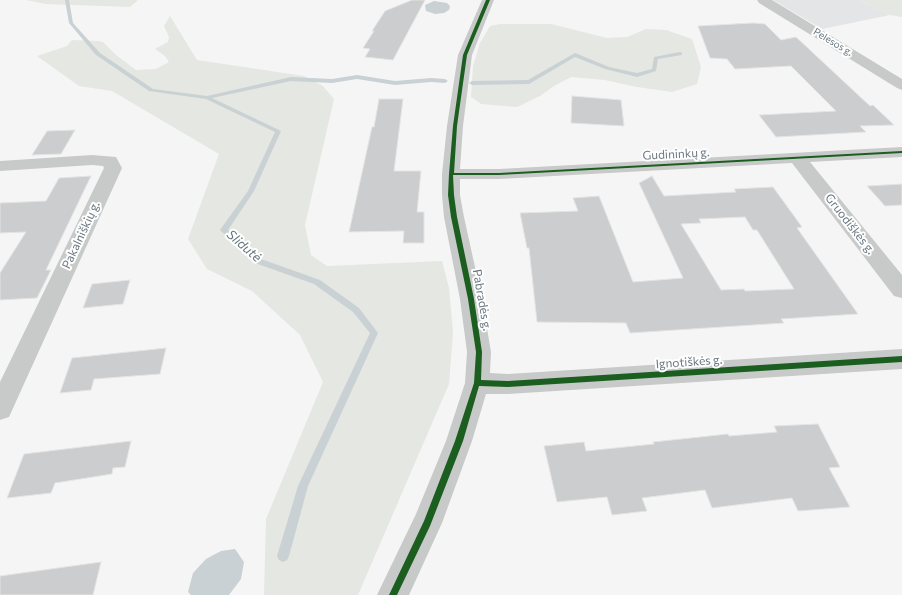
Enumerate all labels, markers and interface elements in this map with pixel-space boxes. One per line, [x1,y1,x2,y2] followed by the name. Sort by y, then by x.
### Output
[811,26,855,58] street label: Pelesos g.
[642,145,710,163] street label: Gudininkų g.
[822,191,878,257] street label: Gruodiškės g.
[59,199,103,271] street label: Pakalniškių g.
[223,227,265,265] water label: Slidutė
[470,268,494,332] street label: Pabradės g.
[655,352,723,372] street label: Ignotiškės g.

